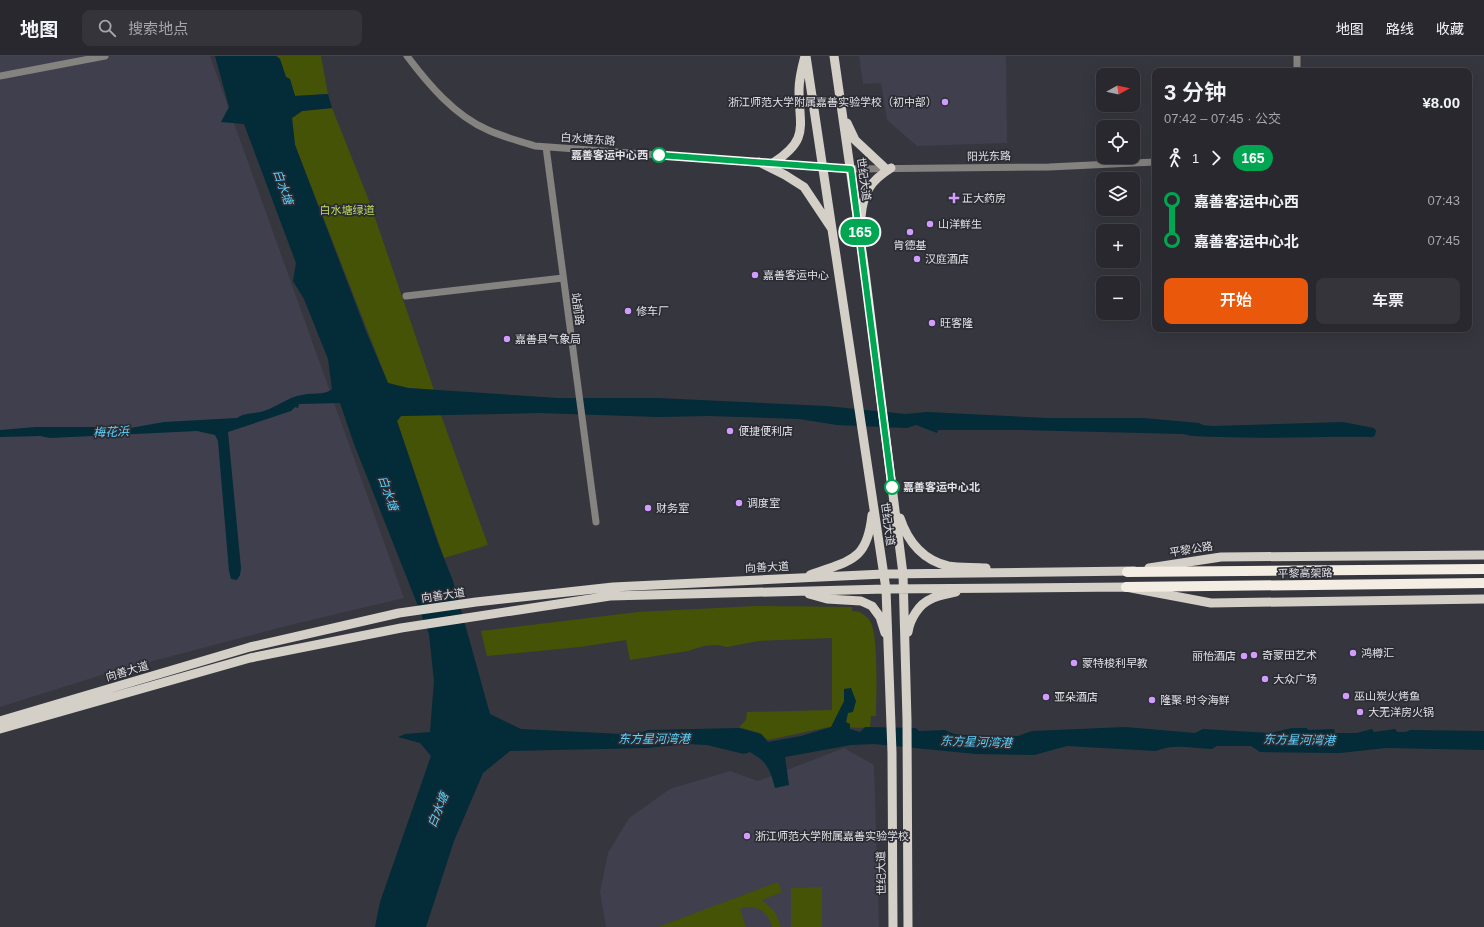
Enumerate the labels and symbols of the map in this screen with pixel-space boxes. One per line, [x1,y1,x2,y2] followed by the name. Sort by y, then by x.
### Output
[1096,68,1140,112] north arrow
[728,96,937,108] place label: 浙江师范大学附属嘉善实验学校（初中部）
[940,97,950,107] marker: 浙江师范大学附属嘉善实验学校（初中部）
[560,131,616,147] street label: 白水塘东路
[651,147,667,163] marker: 嘉善客运中心西
[571,149,648,161] place label: 嘉善客运中心西
[967,150,1011,162] street label: 阳光东路
[855,156,873,202] street label: 世纪大道
[271,168,296,208] water label: 白水塘
[962,192,1006,204] place label: 正大药房
[949,193,959,203] marker: 正大药房
[320,204,375,216] park label: 白水塘绿道
[938,218,982,230] place label: 山洋鲜生
[837,219,883,245] line badge: 165
[925,219,935,229] marker: 山洋鲜生
[905,227,915,237] marker: 肯德基
[894,239,927,251] place label: 肯德基
[925,253,969,265] place label: 汉庭酒店
[912,254,922,264] marker: 汉庭酒店
[763,269,829,281] place label: 嘉善客运中心
[750,270,760,280] marker: 嘉善客运中心
[570,292,586,326] street label: 站前路
[636,305,669,317] place label: 修车厂
[623,306,633,316] marker: 修车厂
[940,317,973,329] place label: 旺客隆
[927,318,937,328] marker: 旺客隆
[515,333,581,345] place label: 嘉善县气象局
[502,334,512,344] marker: 嘉善县气象局
[93,424,130,440] water label: 梅花浜
[738,425,793,437] place label: 便捷便利店
[725,426,735,436] marker: 便捷便利店
[376,474,401,514] water label: 白水塘
[884,479,900,495] marker: 嘉善客运中心北
[903,481,980,493] place label: 嘉善客运中心北
[747,497,780,509] place label: 调度室
[734,498,744,508] marker: 调度室
[879,501,897,547] street label: 世纪大道
[656,502,689,514] place label: 财务室
[643,503,653,513] marker: 财务室
[1168,540,1214,558] street label: 平黎公路
[745,560,789,574] street label: 向善大道
[1277,567,1333,579] street label: 平黎高架路
[420,586,466,604] street label: 向善大道
[1361,647,1394,659] place label: 鸿樽汇
[1348,648,1358,658] marker: 鸿樽汇
[1262,649,1317,661] place label: 奇蒙田艺术
[1192,650,1236,662] place label: 丽怡酒店
[1249,650,1259,660] marker: 奇蒙田艺术
[1239,651,1249,661] marker: 丽怡酒店
[1082,657,1148,669] place label: 蒙特梭利早教
[1069,658,1079,668] marker: 蒙特梭利早教
[104,659,150,683] street label: 向善大道
[1273,673,1317,685] place label: 大众广场
[1260,674,1270,684] marker: 大众广场
[1354,690,1420,702] place label: 巫山炭火烤鱼
[1054,691,1098,703] place label: 亚朵酒店
[1341,691,1351,701] marker: 巫山炭火烤鱼
[1041,692,1051,702] marker: 亚朵酒店
[1160,694,1230,706] place label: 隆聚·时令海鲜
[1147,695,1157,705] marker: 隆聚·时令海鲜
[1368,706,1434,718] place label: 大无洋房火锅
[1355,707,1365,717] marker: 大无洋房火锅
[618,732,692,746] water label: 东方星河湾港
[1263,732,1337,748] water label: 东方星河湾港
[940,734,1014,750] water label: 东方星河湾港
[425,789,452,829] water label: 白水塘
[755,830,909,842] place label: 浙江师范大学附属嘉善实验学校
[742,831,752,841] marker: 浙江师范大学附属嘉善实验学校
[875,851,887,895] street label: 世纪大道

